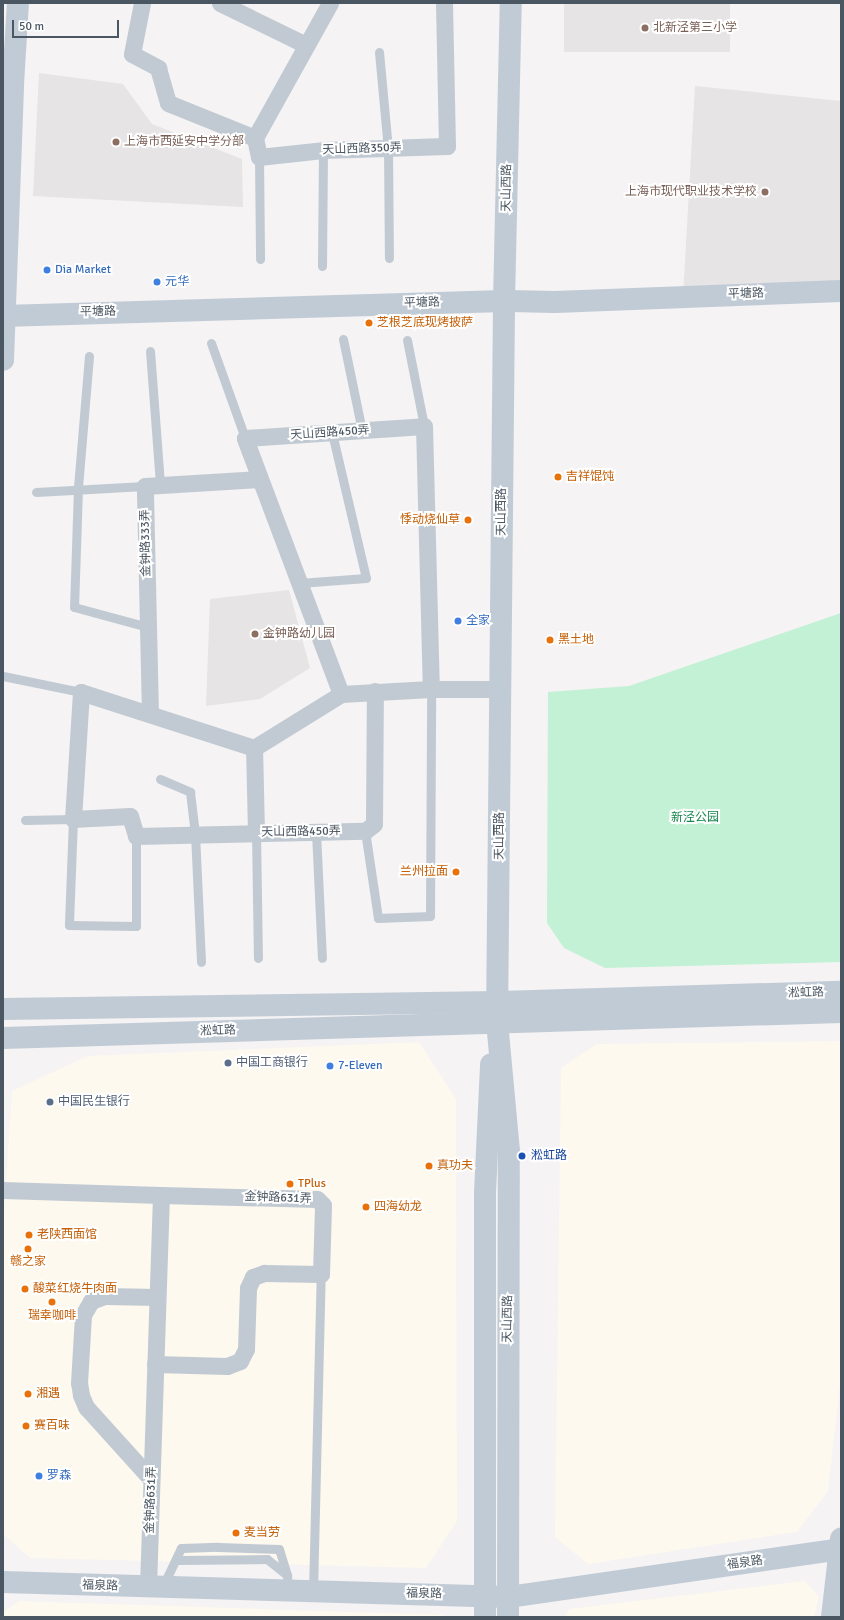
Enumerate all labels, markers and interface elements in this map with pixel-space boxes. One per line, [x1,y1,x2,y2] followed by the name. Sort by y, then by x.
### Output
[14,12,121,38] scale bar
[19,19,44,34] text: 50 m
[653,21,737,35] place label: 北新泾第三小学
[640,23,650,33] marker: 北新泾第三小学
[124,135,244,149] place label: 上海市西延安中学分部
[111,137,121,147] marker: 上海市西延安中学分部
[322,140,402,158] street label: 天山西路350弄
[499,164,515,212] street label: 天山西路
[625,185,757,199] place label: 上海市现代职业技术学校
[760,187,770,197] marker: 上海市现代职业技术学校
[55,263,111,277] place label: Dia Market
[42,265,52,275] marker: Dia Market
[165,275,189,289] place label: 元华
[152,277,162,287] marker: 元华
[728,286,764,302] street label: 平塘路
[404,295,440,311] street label: 平塘路
[80,304,116,320] street label: 平塘路
[377,316,473,330] place label: 芝根芝底现烤披萨
[364,318,374,328] marker: 芝根芝底现烤披萨
[290,423,370,443] street label: 天山西路450弄
[566,470,614,484] place label: 吉祥馄饨
[553,472,563,482] marker: 吉祥馄饨
[495,488,509,536] street label: 天山西路
[138,509,154,577] street label: 金钟路333弄
[400,513,460,527] place label: 悸动烧仙草
[463,515,473,525] marker: 悸动烧仙草
[466,614,490,628] place label: 全家
[453,616,463,626] marker: 全家
[263,627,335,641] place label: 金钟路幼儿园
[250,629,260,639] marker: 金钟路幼儿园
[558,633,594,647] place label: 黑土地
[545,635,555,645] marker: 黑土地
[671,811,719,825] park label: 新泾公园
[493,812,507,860] street label: 天山西路
[261,824,341,840] street label: 天山西路450弄
[400,865,448,879] place label: 兰州拉面
[451,867,461,877] marker: 兰州拉面
[788,985,824,1001] street label: 淞虹路
[200,1023,236,1039] street label: 淞虹路
[236,1056,308,1070] place label: 中国工商银行
[223,1058,233,1068] marker: 中国工商银行
[338,1059,383,1073] place label: 7-Eleven
[325,1061,335,1071] marker: 7-Eleven
[58,1095,130,1109] place label: 中国民生银行
[45,1097,55,1107] marker: 中国民生银行
[531,1149,567,1163] place label: 淞虹路
[516,1150,528,1162] marker: 淞虹路
[437,1159,473,1173] place label: 真功夫
[424,1161,434,1171] marker: 真功夫
[298,1177,326,1191] place label: TPlus
[285,1179,295,1189] marker: TPlus
[244,1190,312,1206] street label: 金钟路631弄
[374,1200,422,1214] place label: 四海幼龙
[361,1202,371,1212] marker: 四海幼龙
[37,1228,97,1242] place label: 老陕西面馆
[24,1230,34,1240] marker: 老陕西面馆
[23,1244,33,1254] marker: 赣之家
[10,1255,46,1269] place label: 赣之家
[33,1282,117,1296] place label: 酸菜红烧牛肉面
[20,1284,30,1294] marker: 酸菜红烧牛肉面
[500,1295,516,1343] street label: 天山西路
[47,1297,57,1307] marker: 瑞幸咖啡
[28,1309,76,1323] place label: 瑞幸咖啡
[36,1387,60,1401] place label: 湘遇
[23,1389,33,1399] marker: 湘遇
[34,1419,70,1433] place label: 赛百味
[21,1421,31,1431] marker: 赛百味
[143,1466,159,1534] street label: 金钟路631弄
[47,1469,71,1483] place label: 罗森
[34,1471,44,1481] marker: 罗森
[244,1526,280,1540] place label: 麦当劳
[231,1528,241,1538] marker: 麦当劳
[726,1553,764,1573] street label: 福泉路
[82,1578,118,1594] street label: 福泉路
[406,1586,442,1602] street label: 福泉路

